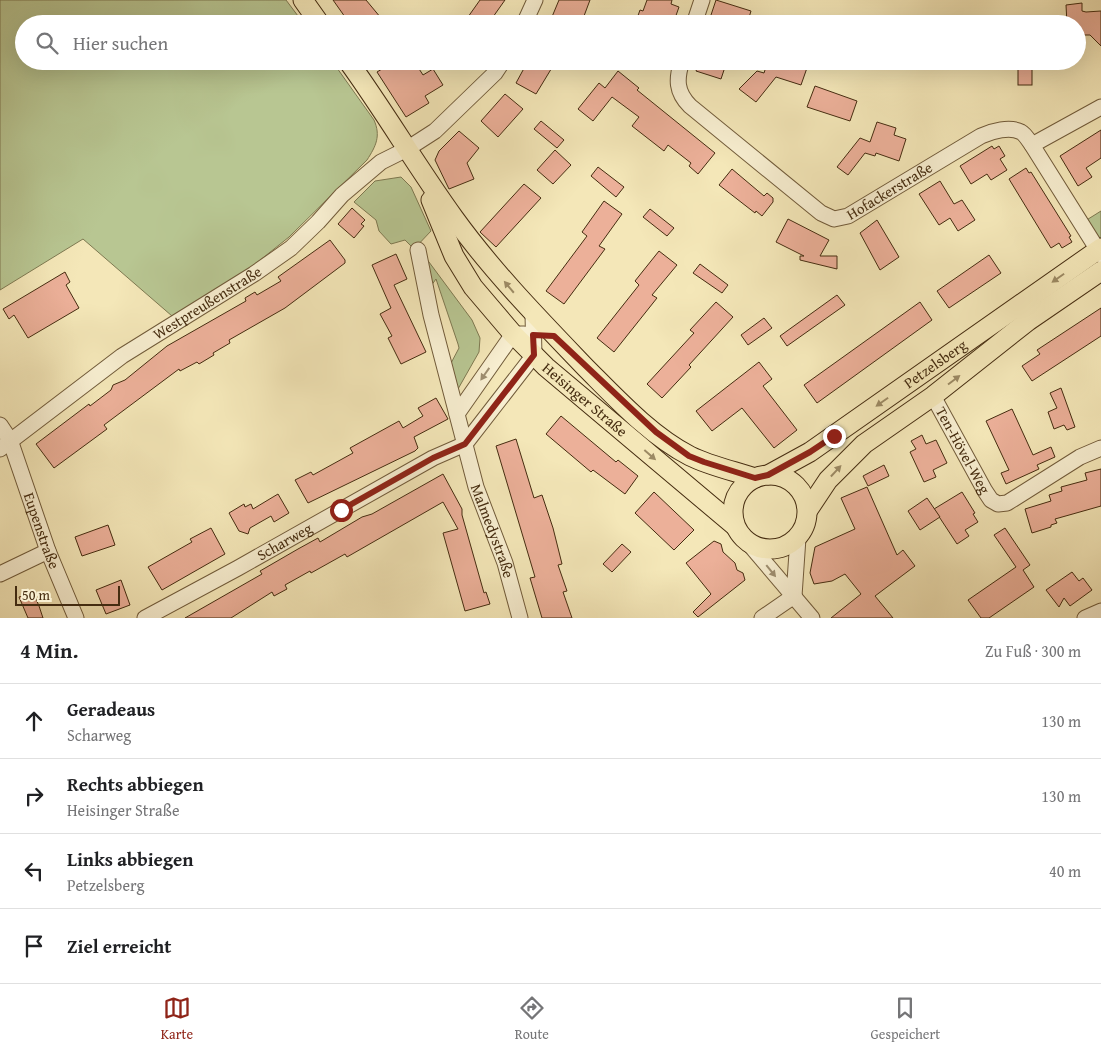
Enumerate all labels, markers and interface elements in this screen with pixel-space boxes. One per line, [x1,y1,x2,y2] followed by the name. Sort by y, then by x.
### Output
[15,15,1086,70] search box
[33,29,61,57] icon: search
[73,29,168,57] text: Hier suchen
[842,157,936,225] street label: Hofackerstraße
[149,261,266,344] street label: Westpreußenstraße
[1051,273,1065,283] one-way arrow
[504,281,515,294] one-way arrow
[899,334,971,393] street label: Petzelsberg
[538,357,632,441] street label: Heisinger Straße
[480,367,490,381] one-way arrow
[947,375,961,385] one-way arrow
[875,397,889,407] one-way arrow
[931,403,996,498] street label: Ten-Hövel-Weg
[823,425,846,448] route end
[644,449,656,461] one-way arrow
[830,465,842,477] one-way arrow
[466,481,520,580] street label: Malmedystraße
[19,490,65,572] street label: Eupenstraße
[330,499,353,522] route start
[253,517,316,565] street label: Scharweg
[766,564,777,577] one-way arrow
[15,583,120,606] scale bar
[22,585,50,605] text: 50 m
[20,635,78,666] text: 4 Min.
[985,639,1081,663] text: Zu Fuß · 300 m
[67,695,155,723] text: Geradeaus
[20,707,48,735] icon: ahead
[1041,709,1081,733] text: 130 m
[67,723,131,747] text: Scharweg
[67,770,204,798] text: Rechts abbiegen
[20,782,48,810] icon: right
[1041,784,1081,808] text: 130 m
[67,798,179,822] text: Heisinger Straße
[67,845,193,873] text: Links abbiegen
[20,857,48,885] icon: left
[1049,859,1081,883] text: 40 m
[67,873,144,897] text: Petzelsberg
[20,932,48,960] icon: arrive
[67,932,171,960] text: Ziel erreicht
[161,994,193,1044] tab: Karte
[515,994,549,1044] tab: Route
[871,994,940,1044] tab: Gespeichert

